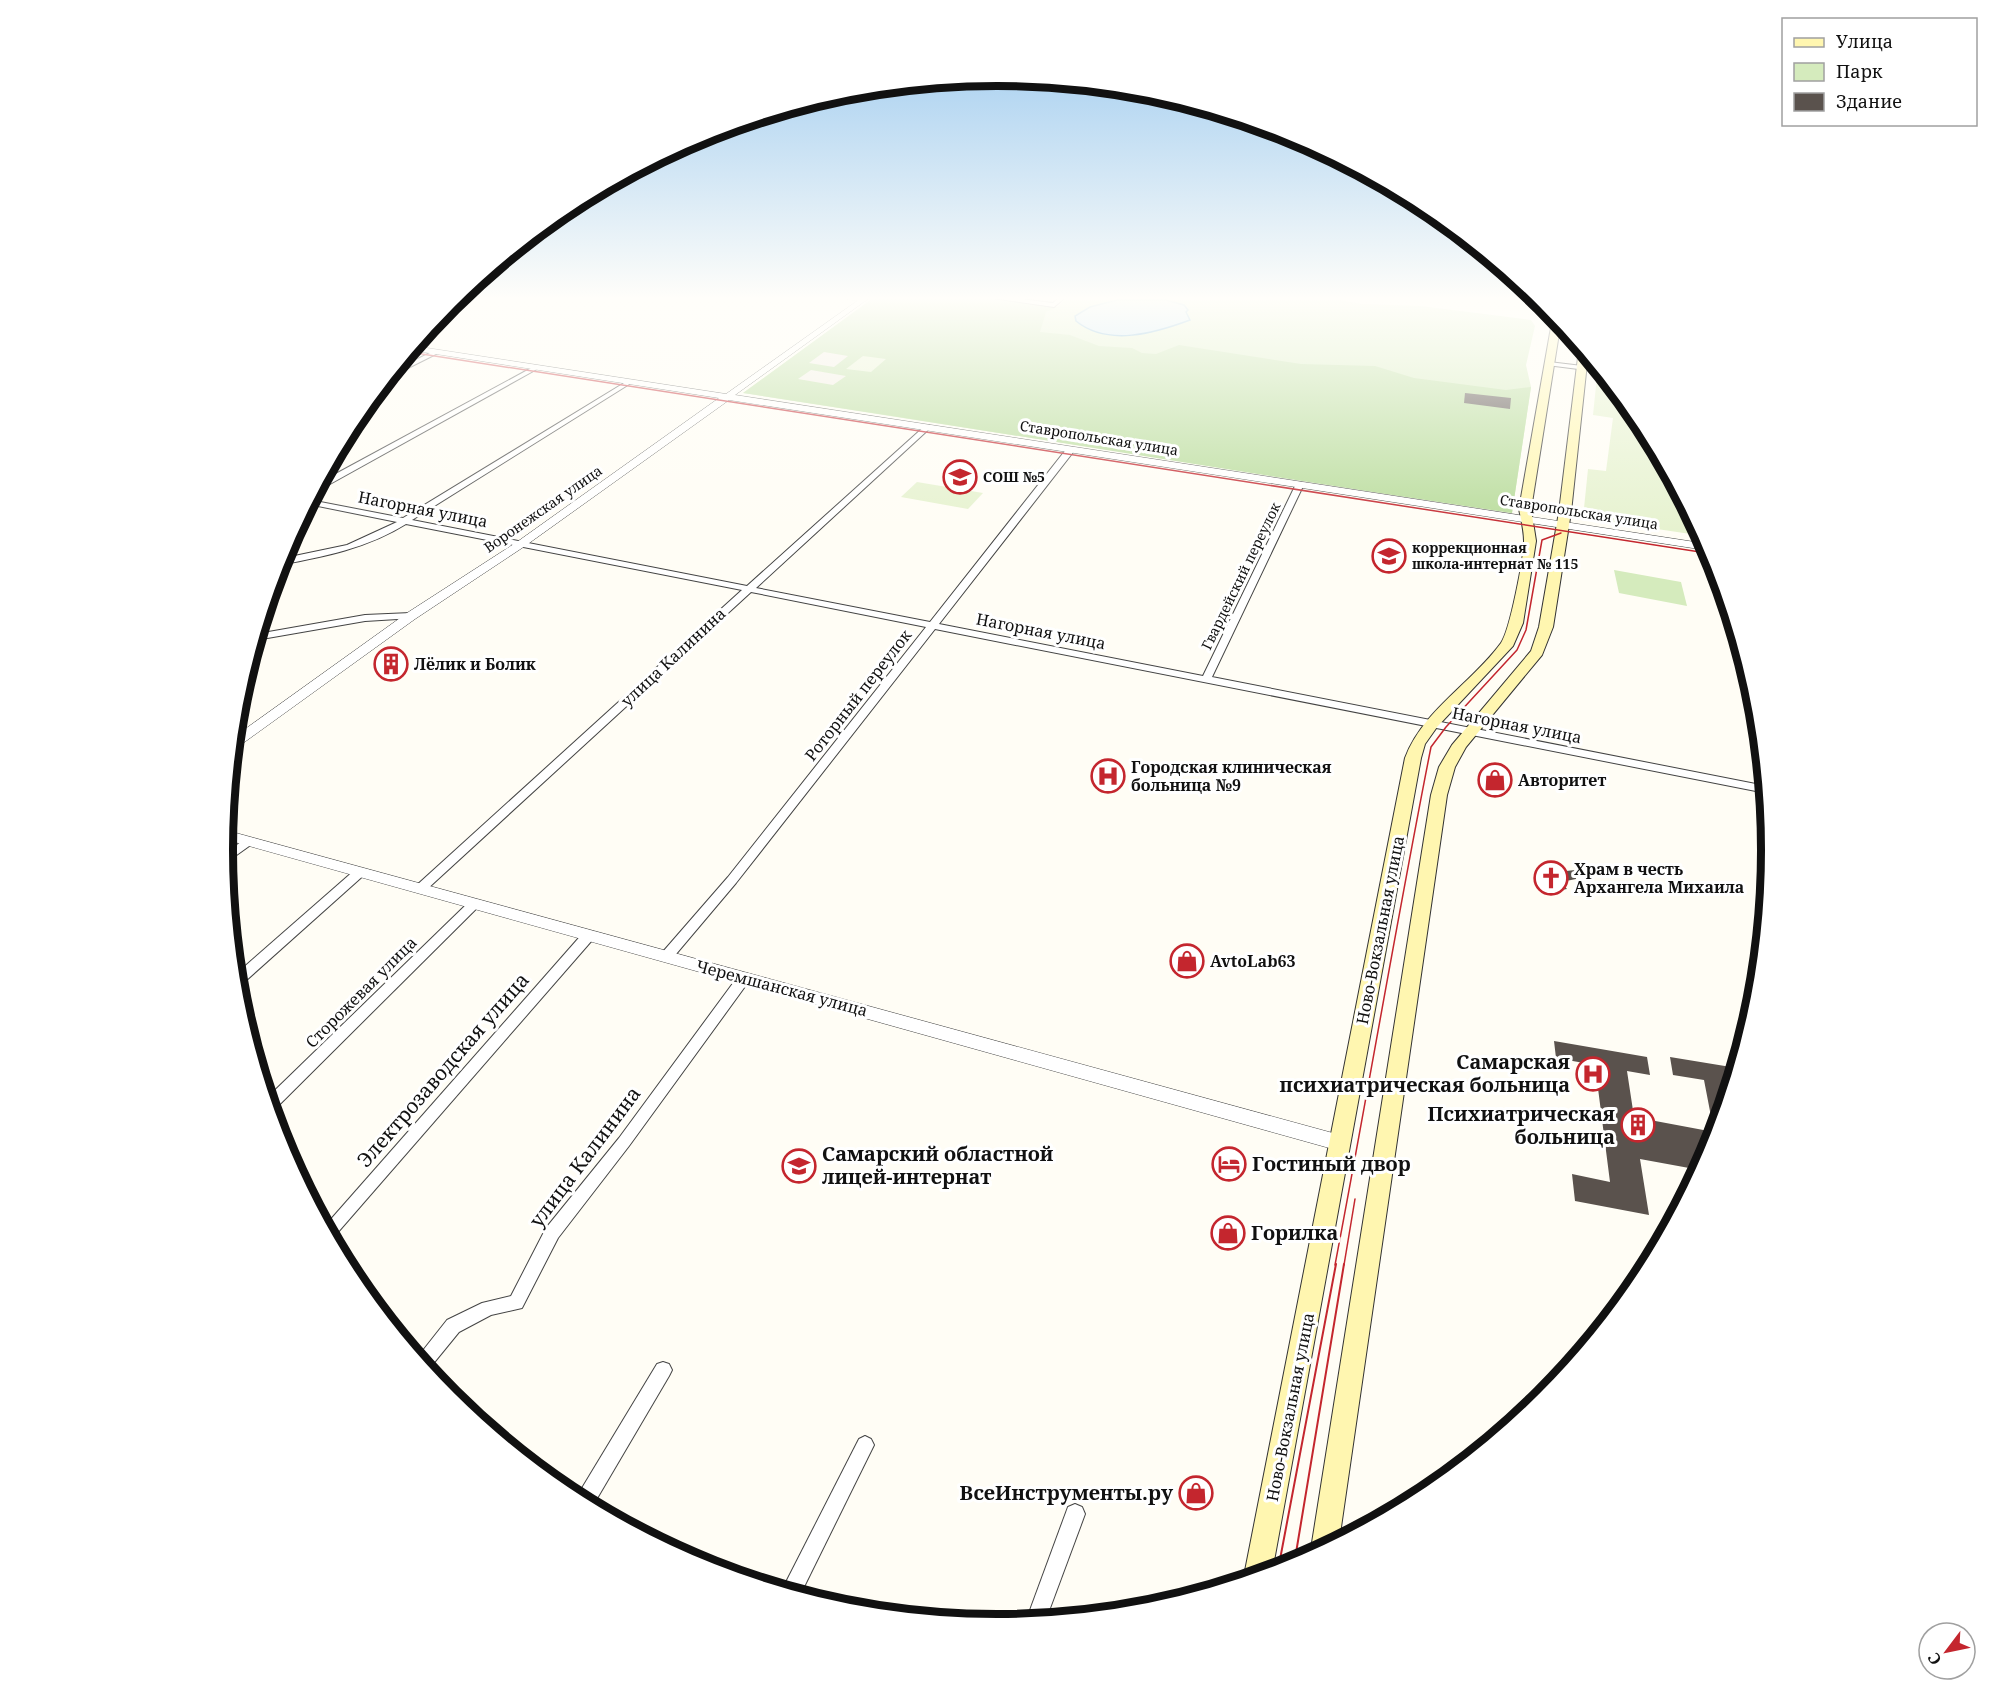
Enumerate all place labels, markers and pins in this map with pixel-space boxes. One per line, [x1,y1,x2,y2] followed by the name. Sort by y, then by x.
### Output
[942,459,978,495] school or university icon: СОШ №5
[983,467,1045,486] place label: СОШ №5
[1371,538,1407,574] school or university icon: коррекционная школа-интернат № 115
[1412,538,1578,573] place label: коррекционная школа-интернат № 115
[373,646,409,682] building icon: Лёлик и Болик
[414,653,536,675] place label: Лёлик и Болик
[1131,756,1332,796] place label: Городская клиническая больница №9
[1090,758,1126,794] hospital icon: Городская клиническая больница №9
[1477,762,1513,798] shop icon: Авторитет
[1518,769,1606,791] place label: Авторитет
[1574,858,1744,898] place label: Храм в честь Архангела Михаила
[1533,860,1569,896] church icon: Храм в честь Архангела Михаила
[1169,943,1205,979] shop icon: AvtoLab63
[1210,950,1296,972] place label: AvtoLab63
[1280,1048,1570,1098] place label: Самарская психиатрическая больница
[1575,1056,1611,1092] hospital icon: Самарская психиатрическая больница
[1427,1100,1615,1150] place label: Психиатрическая больница
[1620,1107,1656,1143] building icon: Психиатрическая больница
[822,1140,1054,1190] place label: Самарский областной лицей-интернат
[1211,1146,1247,1182] hotel icon: Гостиный двор
[781,1148,817,1184] school or university icon: Самарский областной лицей-интернат
[1252,1150,1411,1177] place label: Гостиный двор
[1210,1215,1246,1251] shop icon: Горилка
[1251,1219,1338,1246] place label: Горилка
[1178,1475,1214,1511] shop icon: ВсеИнструменты.ру
[960,1479,1174,1506] place label: ВсеИнструменты.ру

